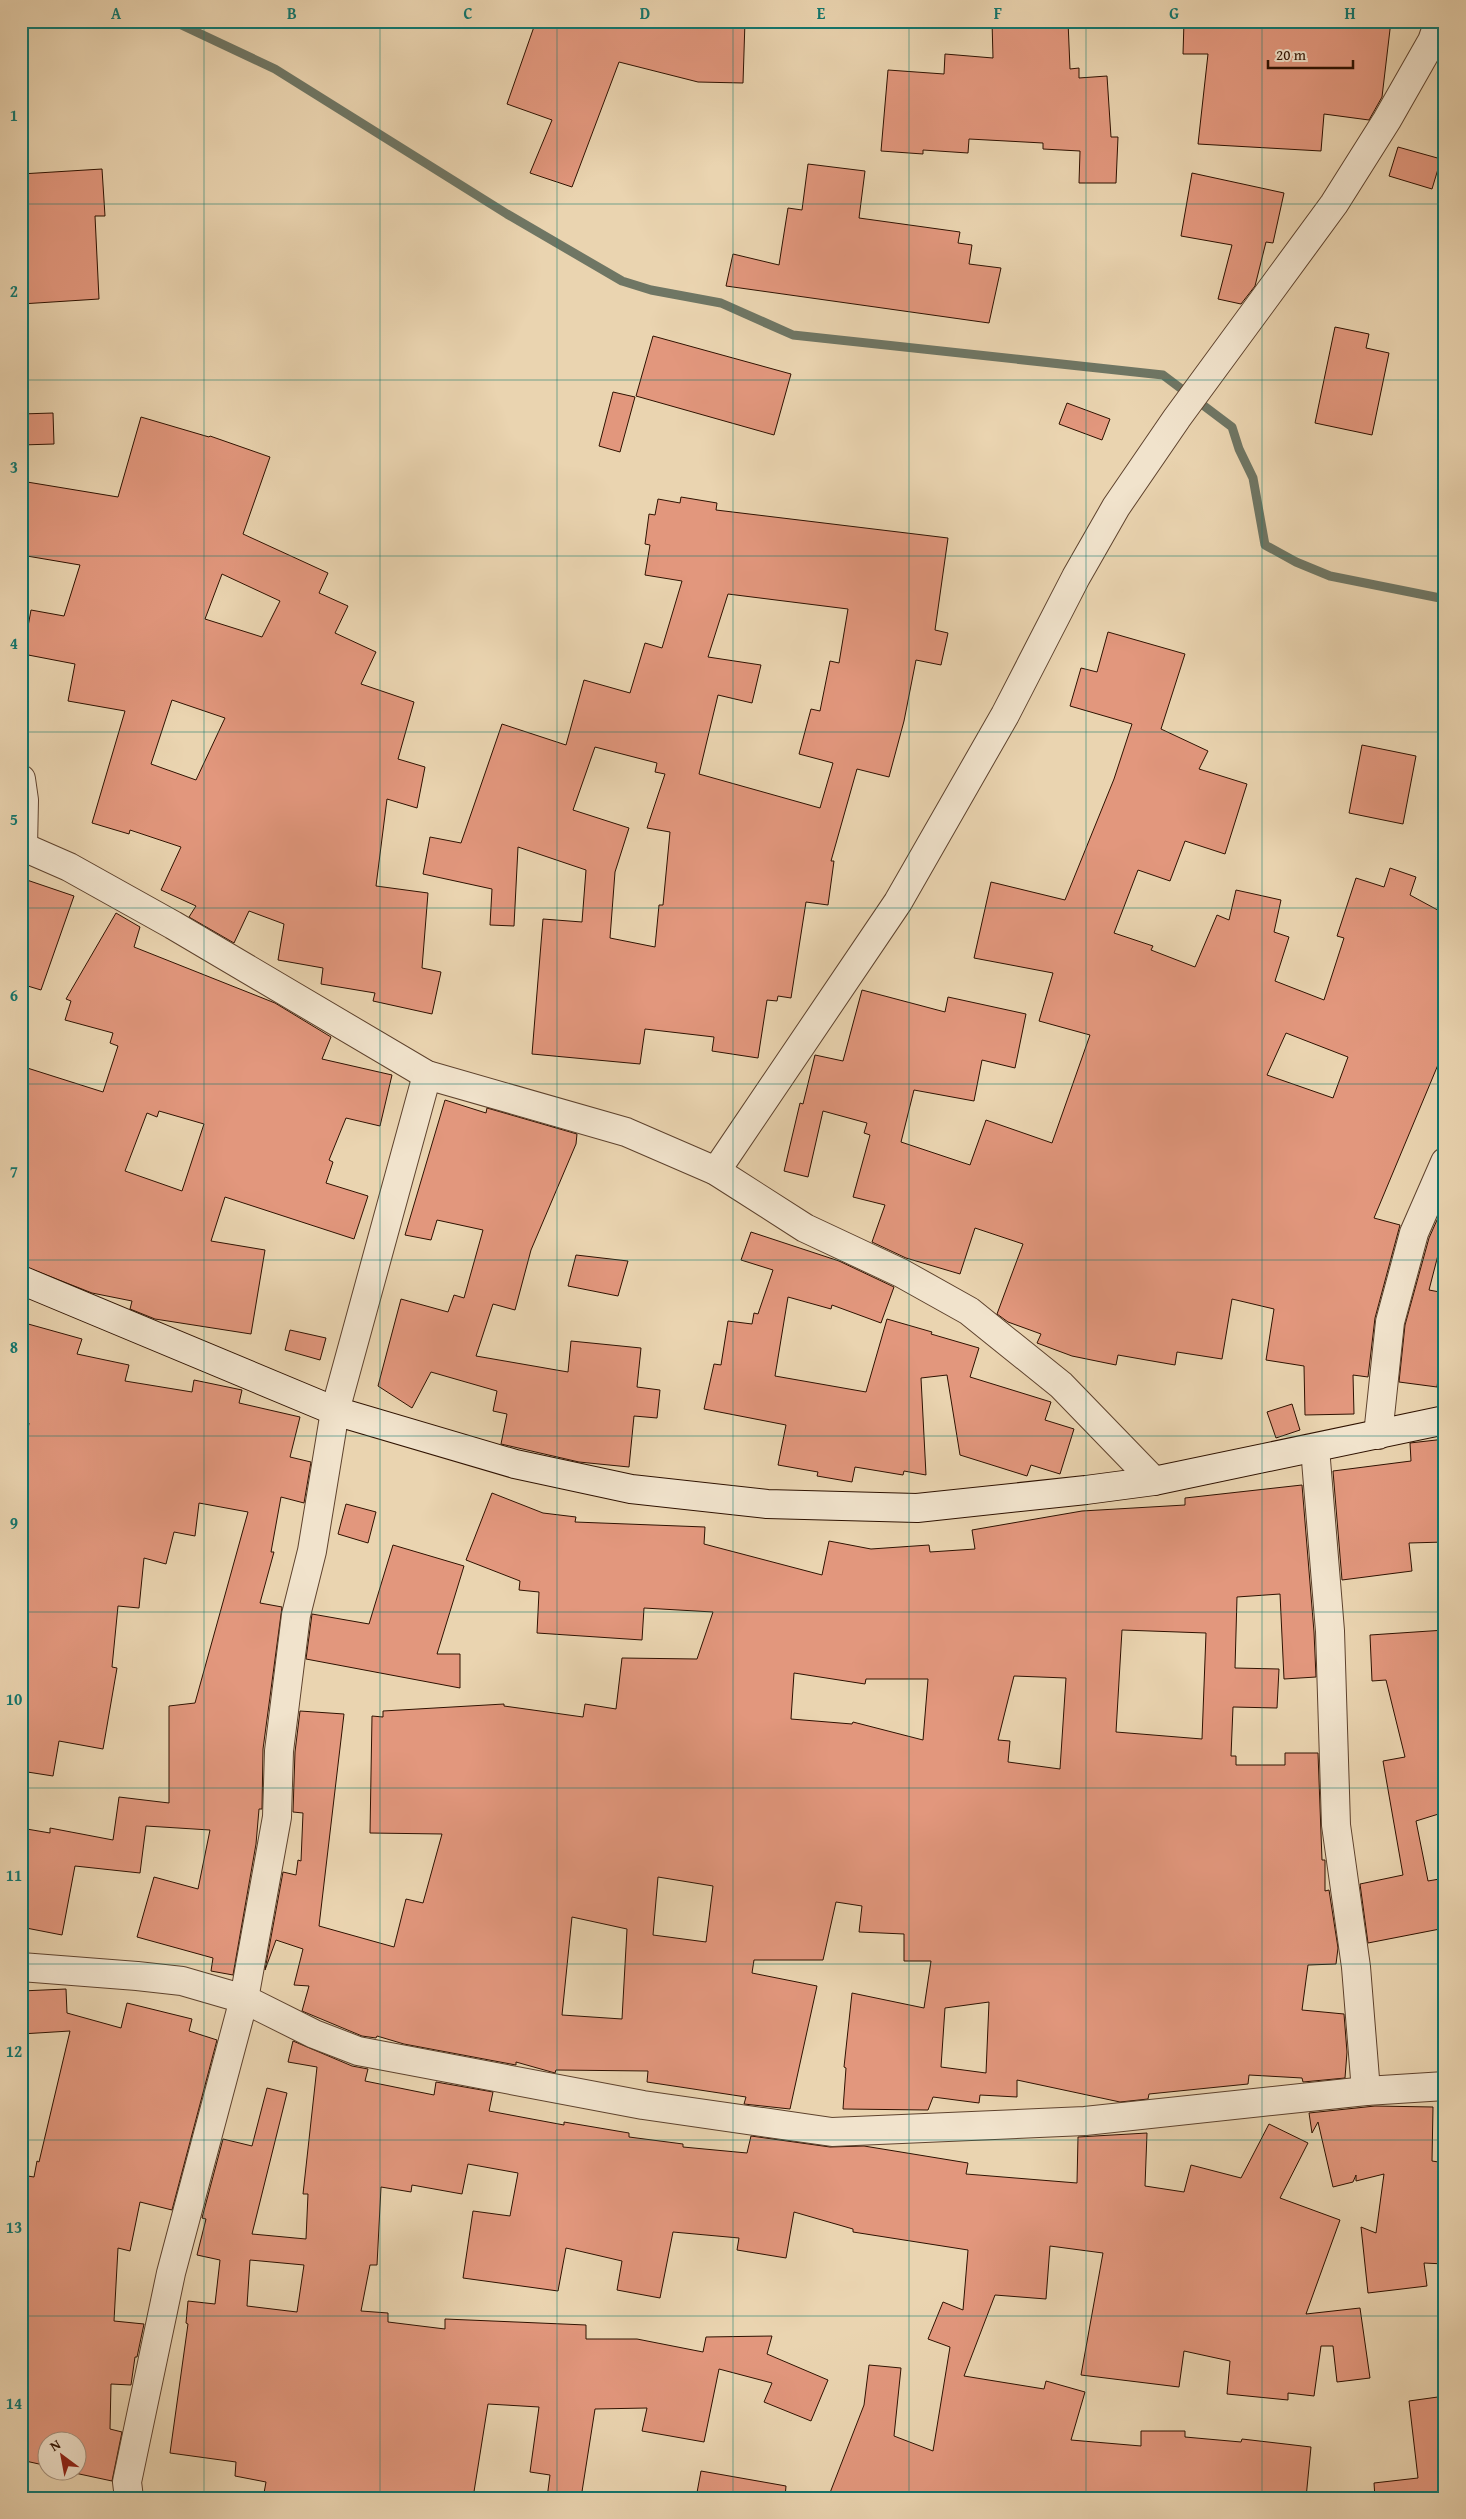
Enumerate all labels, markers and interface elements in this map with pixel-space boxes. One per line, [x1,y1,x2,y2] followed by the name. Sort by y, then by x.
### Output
[111,1,122,25] text: A
[287,1,297,25] text: B
[463,1,473,25] text: C
[640,1,650,25] text: D
[817,1,826,25] text: E
[994,1,1002,25] text: F
[1169,1,1179,25] text: G
[1344,1,1356,25] text: H
[1268,38,1354,70] scale bar
[1276,44,1307,65] text: 20 m
[10,103,18,127] text: 1
[10,279,18,303] text: 2
[10,455,18,479] text: 3
[10,631,18,655] text: 4
[10,807,18,831] text: 5
[10,983,18,1007] text: 6
[10,1159,18,1183] text: 7
[10,1335,18,1359] text: 8
[10,1511,18,1535] text: 9
[6,1687,22,1711] text: 10
[6,1863,22,1887] text: 11
[6,2039,22,2063] text: 12
[6,2215,22,2239] text: 13
[6,2391,22,2415] text: 14
[38,2432,88,2482] north arrow
[46,2434,65,2456] text: N

